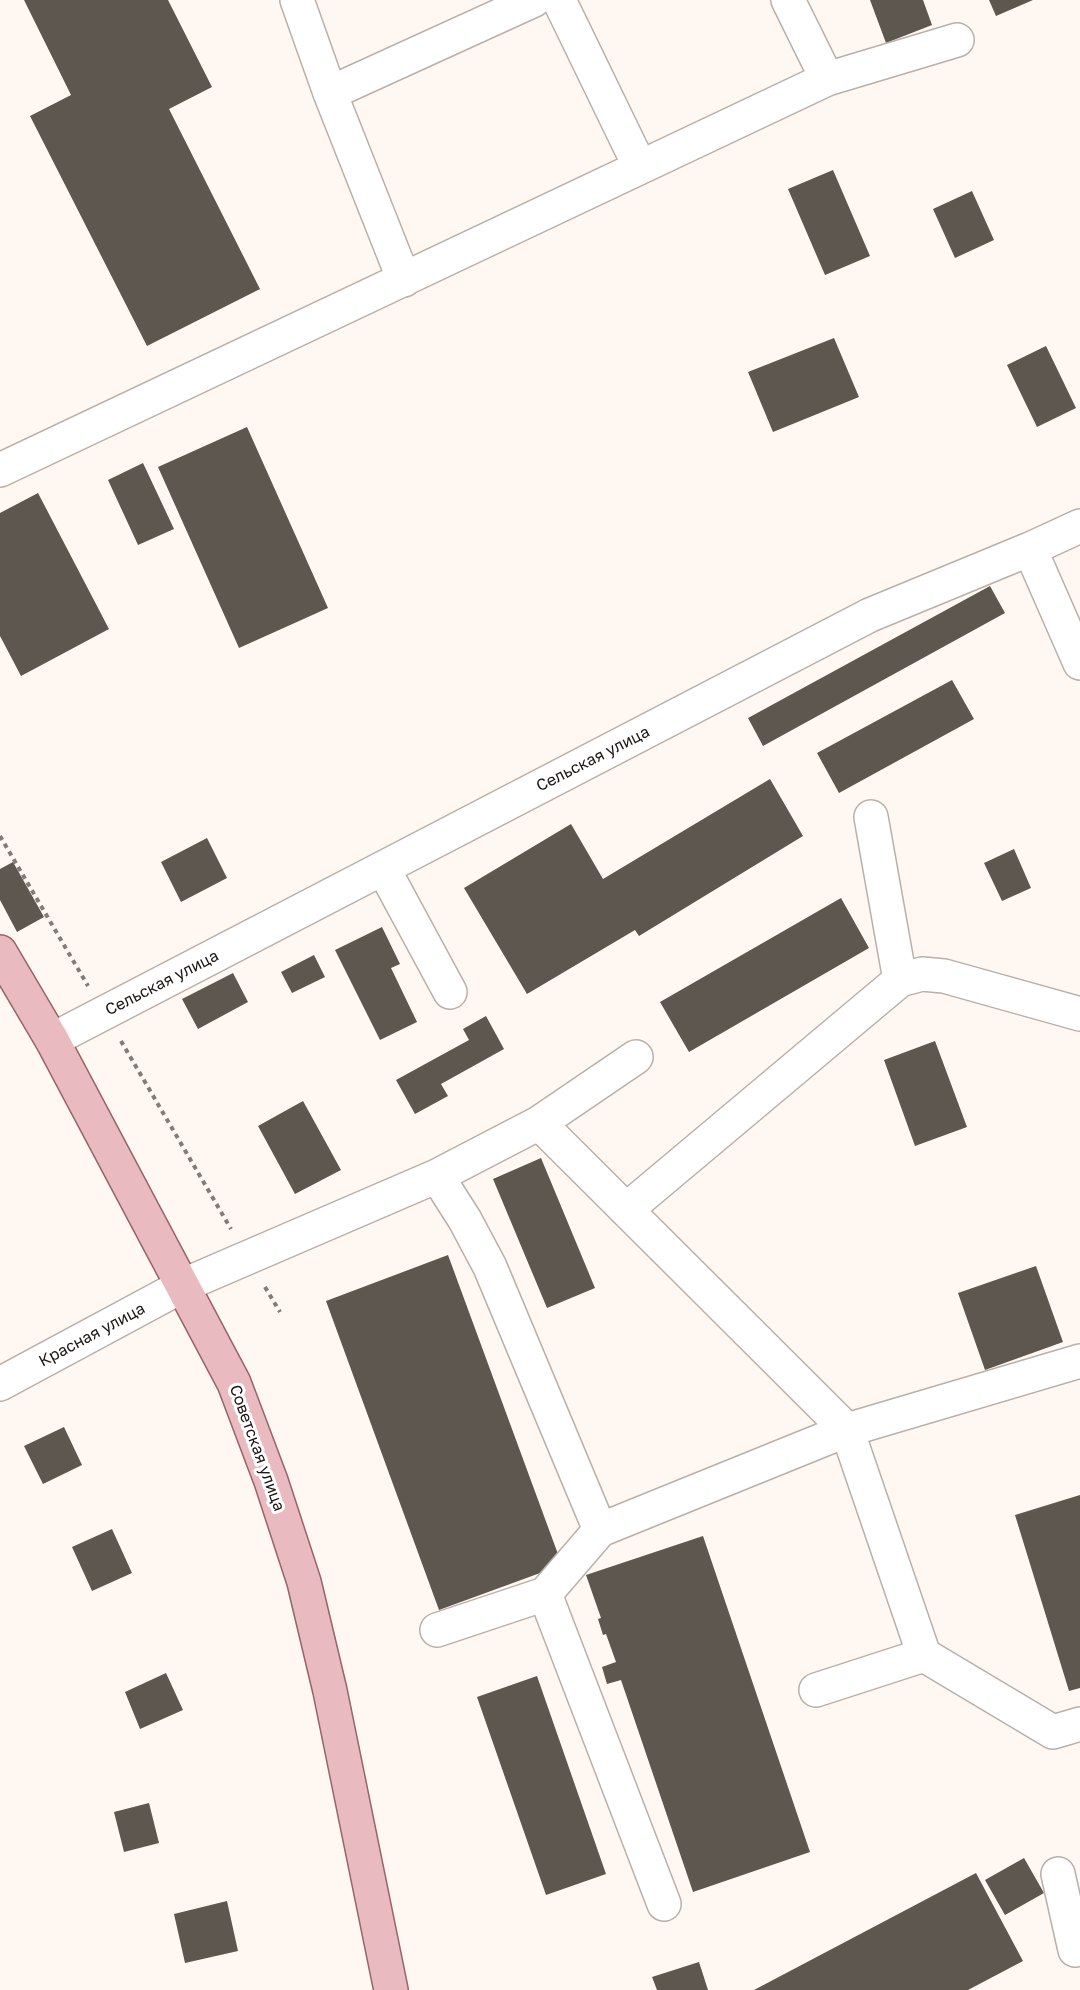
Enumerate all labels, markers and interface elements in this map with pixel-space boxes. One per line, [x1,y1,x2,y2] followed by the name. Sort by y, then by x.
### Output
[533,722,653,796] street label: Сельская улица
[102,946,222,1020] street label: Сельская улица
[36,1299,148,1371] street label: Красная улица
[225,1382,289,1514] street label: Советская улица

